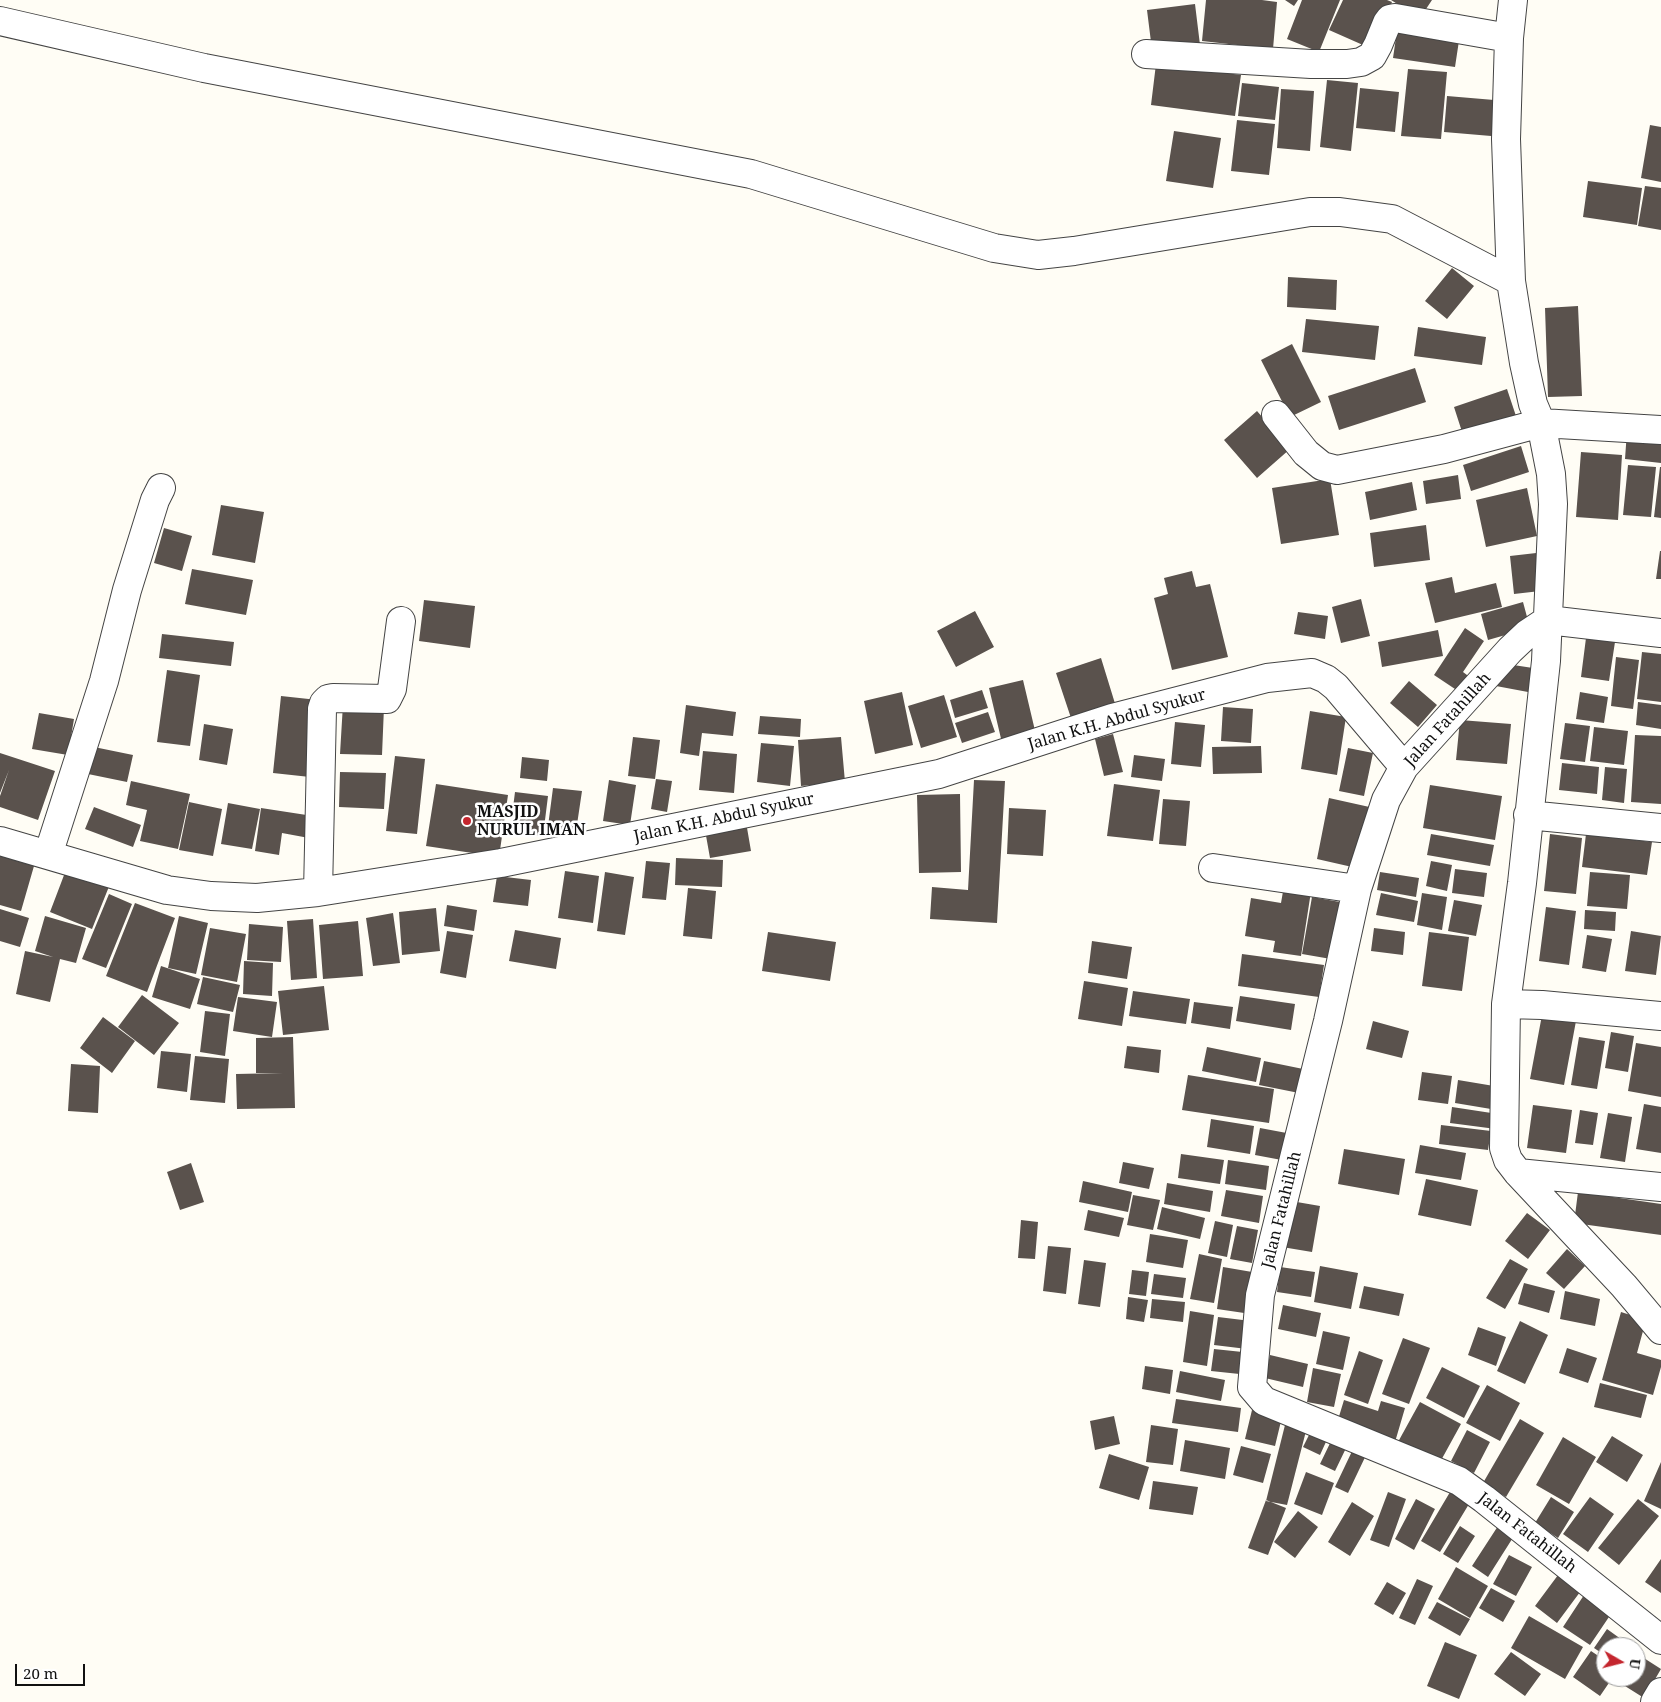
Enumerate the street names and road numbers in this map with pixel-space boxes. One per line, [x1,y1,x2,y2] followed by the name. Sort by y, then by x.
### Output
[1401,669,1495,771] street label: Jalan Fatahillah
[1026,685,1208,755] street label: Jalan K.H. Abdul Syukur
[632,789,816,847] street label: Jalan K.H. Abdul Syukur
[1258,1149,1306,1271] street label: Jalan Fatahillah
[1474,1489,1580,1577] street label: Jalan Fatahillah

